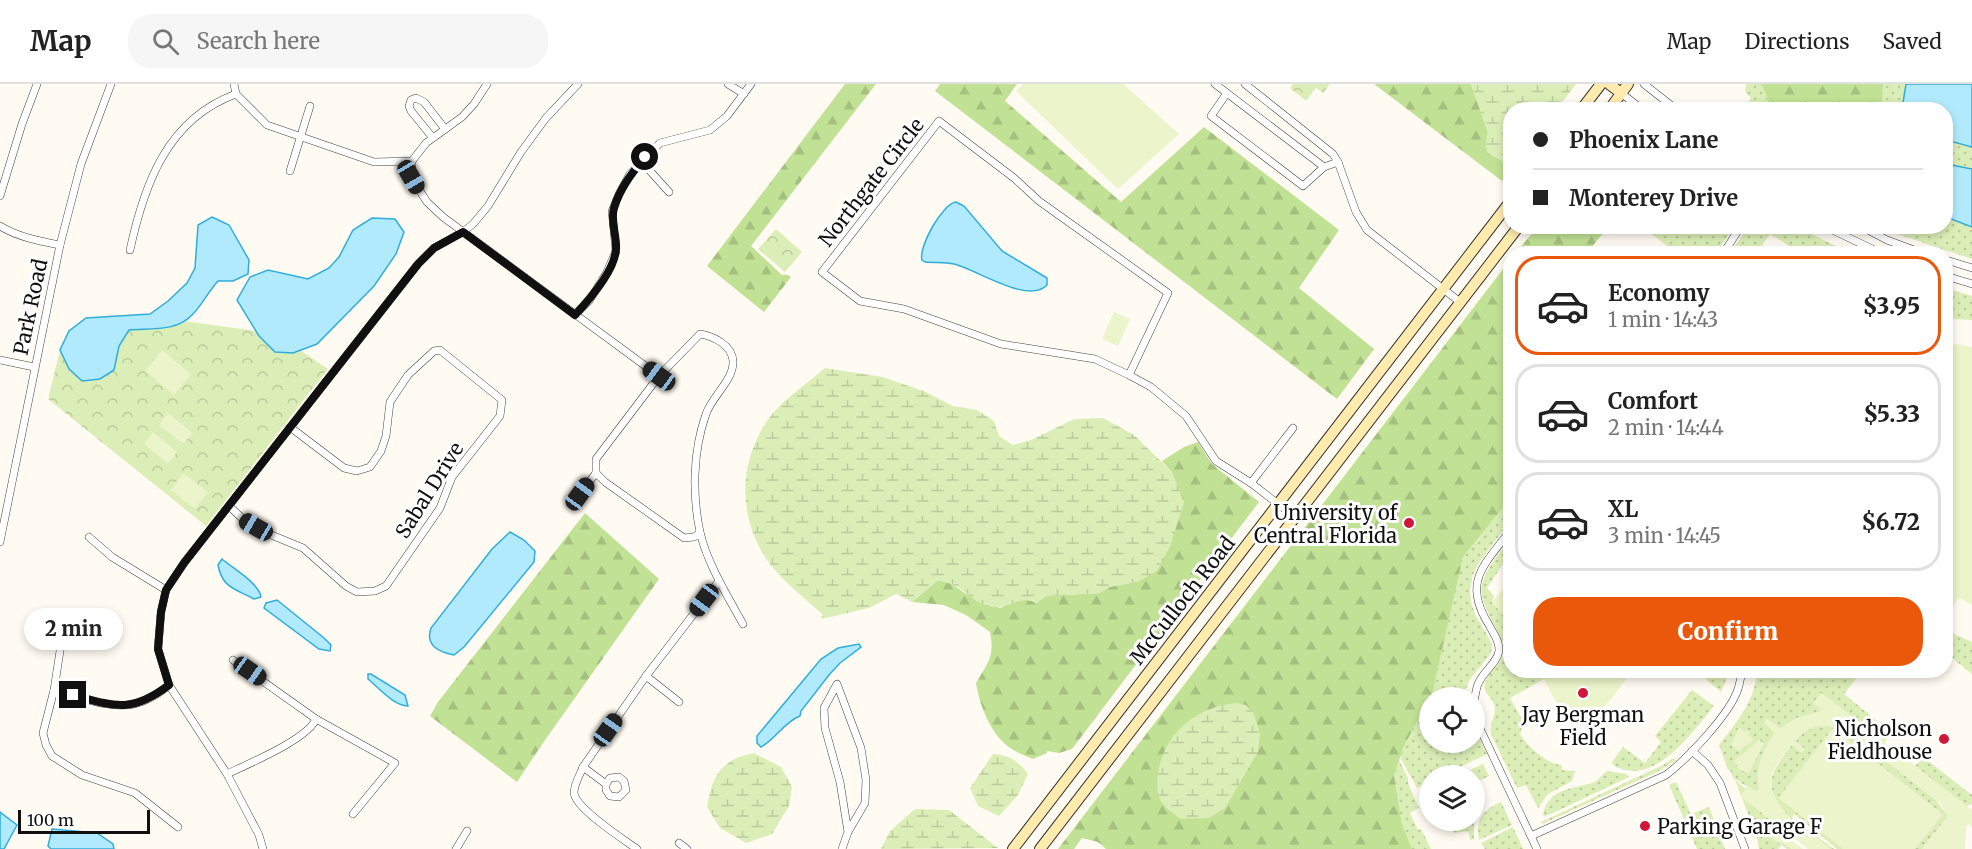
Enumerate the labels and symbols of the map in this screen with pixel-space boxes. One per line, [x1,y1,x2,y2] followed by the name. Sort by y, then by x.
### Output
[813,113,929,251] street label: Northgate Circle
[631,143,658,170] route start
[394,157,428,197] car
[8,257,52,357] street label: Park Road
[639,358,679,394] car
[390,437,468,543] street label: Sabal Drive
[562,474,598,514] car
[1254,500,1398,548] place label: University of Central Florida
[236,510,276,544] car
[1402,516,1416,530] marker: University of Central Florida
[1124,531,1240,669] street label: McCulloch Road
[686,580,722,620] car
[23,608,122,650] callout: 2 min
[230,653,270,689] car
[59,681,86,708] route end
[1576,686,1590,700] marker: Jay Bergman Field
[1521,702,1644,750] place label: Jay Bergman Field
[590,710,626,750] car
[1827,716,1932,764] place label: Nicholson Fieldhouse
[1937,732,1951,746] marker: Nicholson Fieldhouse
[18,807,150,834] scale bar
[1657,814,1822,839] place label: Parking Garage F
[1638,819,1652,833] marker: Parking Garage F

